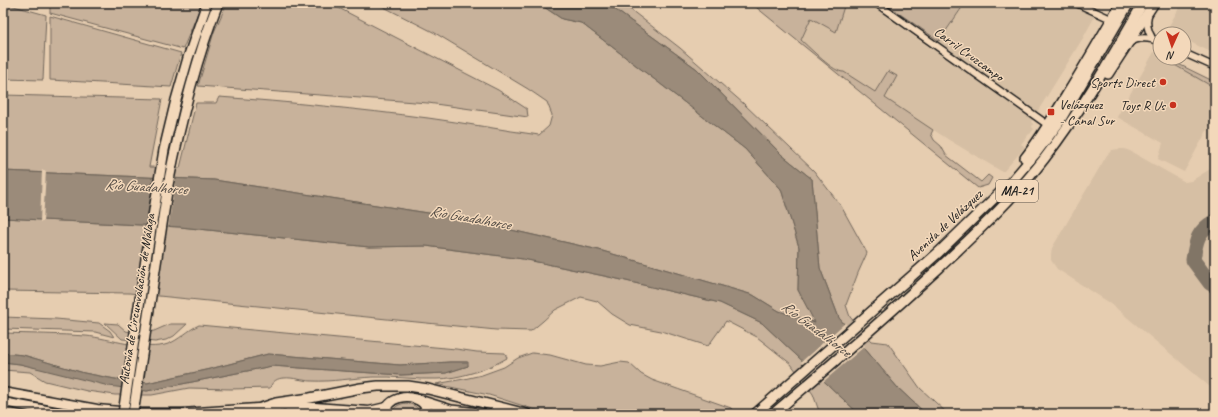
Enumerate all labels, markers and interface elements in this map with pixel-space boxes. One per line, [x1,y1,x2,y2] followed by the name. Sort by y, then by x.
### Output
[931,23,1009,86] street label: Carril Cruzcampo
[1152,26,1192,66] north arrow
[1166,49,1175,63] text: N
[1090,74,1156,91] place label: Sports Direct
[1158,77,1168,87] marker: Sports Direct
[1059,96,1115,129] place label: Velázquez - Canal Sur
[1120,97,1166,114] place label: Toys R Us
[1168,100,1178,110] marker: Toys R Us
[1046,107,1056,117] marker: Velázquez - Canal Sur
[105,175,189,199] water label: Río Guadalhorce
[996,180,1038,202] road number: MA-21
[904,185,987,264] street label: Avenida de Velázquez
[428,202,514,235] water label: Río Guadalhorce
[115,211,159,385] street label: Autovía de Circunvalación de Málaga
[778,297,856,362] water label: Río Guadalhorce

